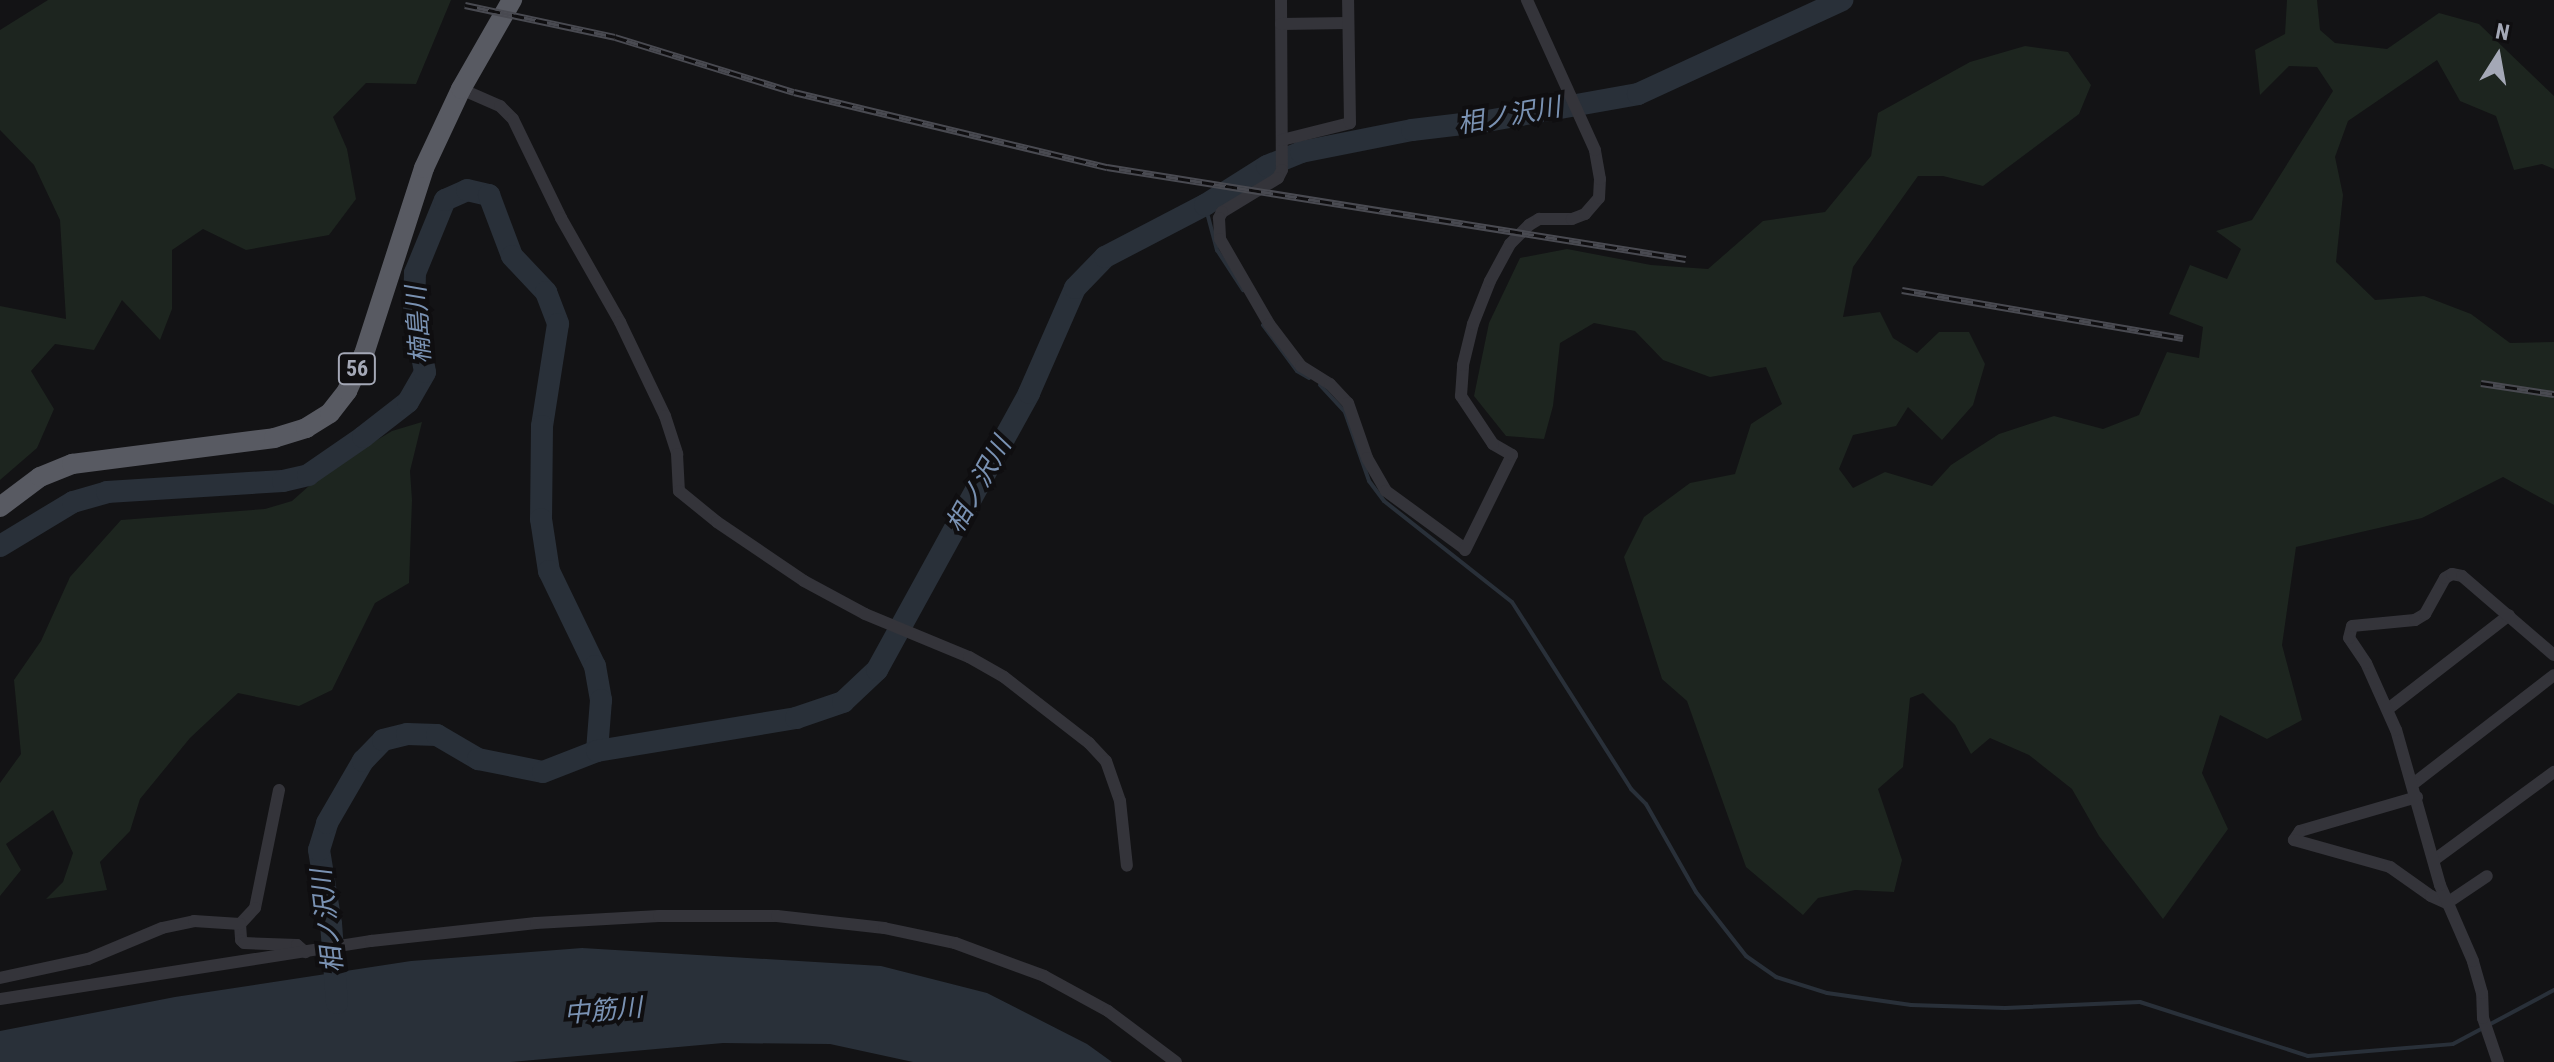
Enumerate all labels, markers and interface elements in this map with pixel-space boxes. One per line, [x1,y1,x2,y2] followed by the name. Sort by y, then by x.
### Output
[2458,16,2538,96] north arrow
[2494,18,2512,46] text: N
[1455,92,1563,140] water label: 相ノ沢川
[401,285,437,365] water label: 楠島川
[337,351,377,387] road number: 56
[940,432,1018,538] water label: 相ノ沢川
[306,867,350,975] water label: 相ノ沢川
[563,992,643,1030] water label: 中筋川

